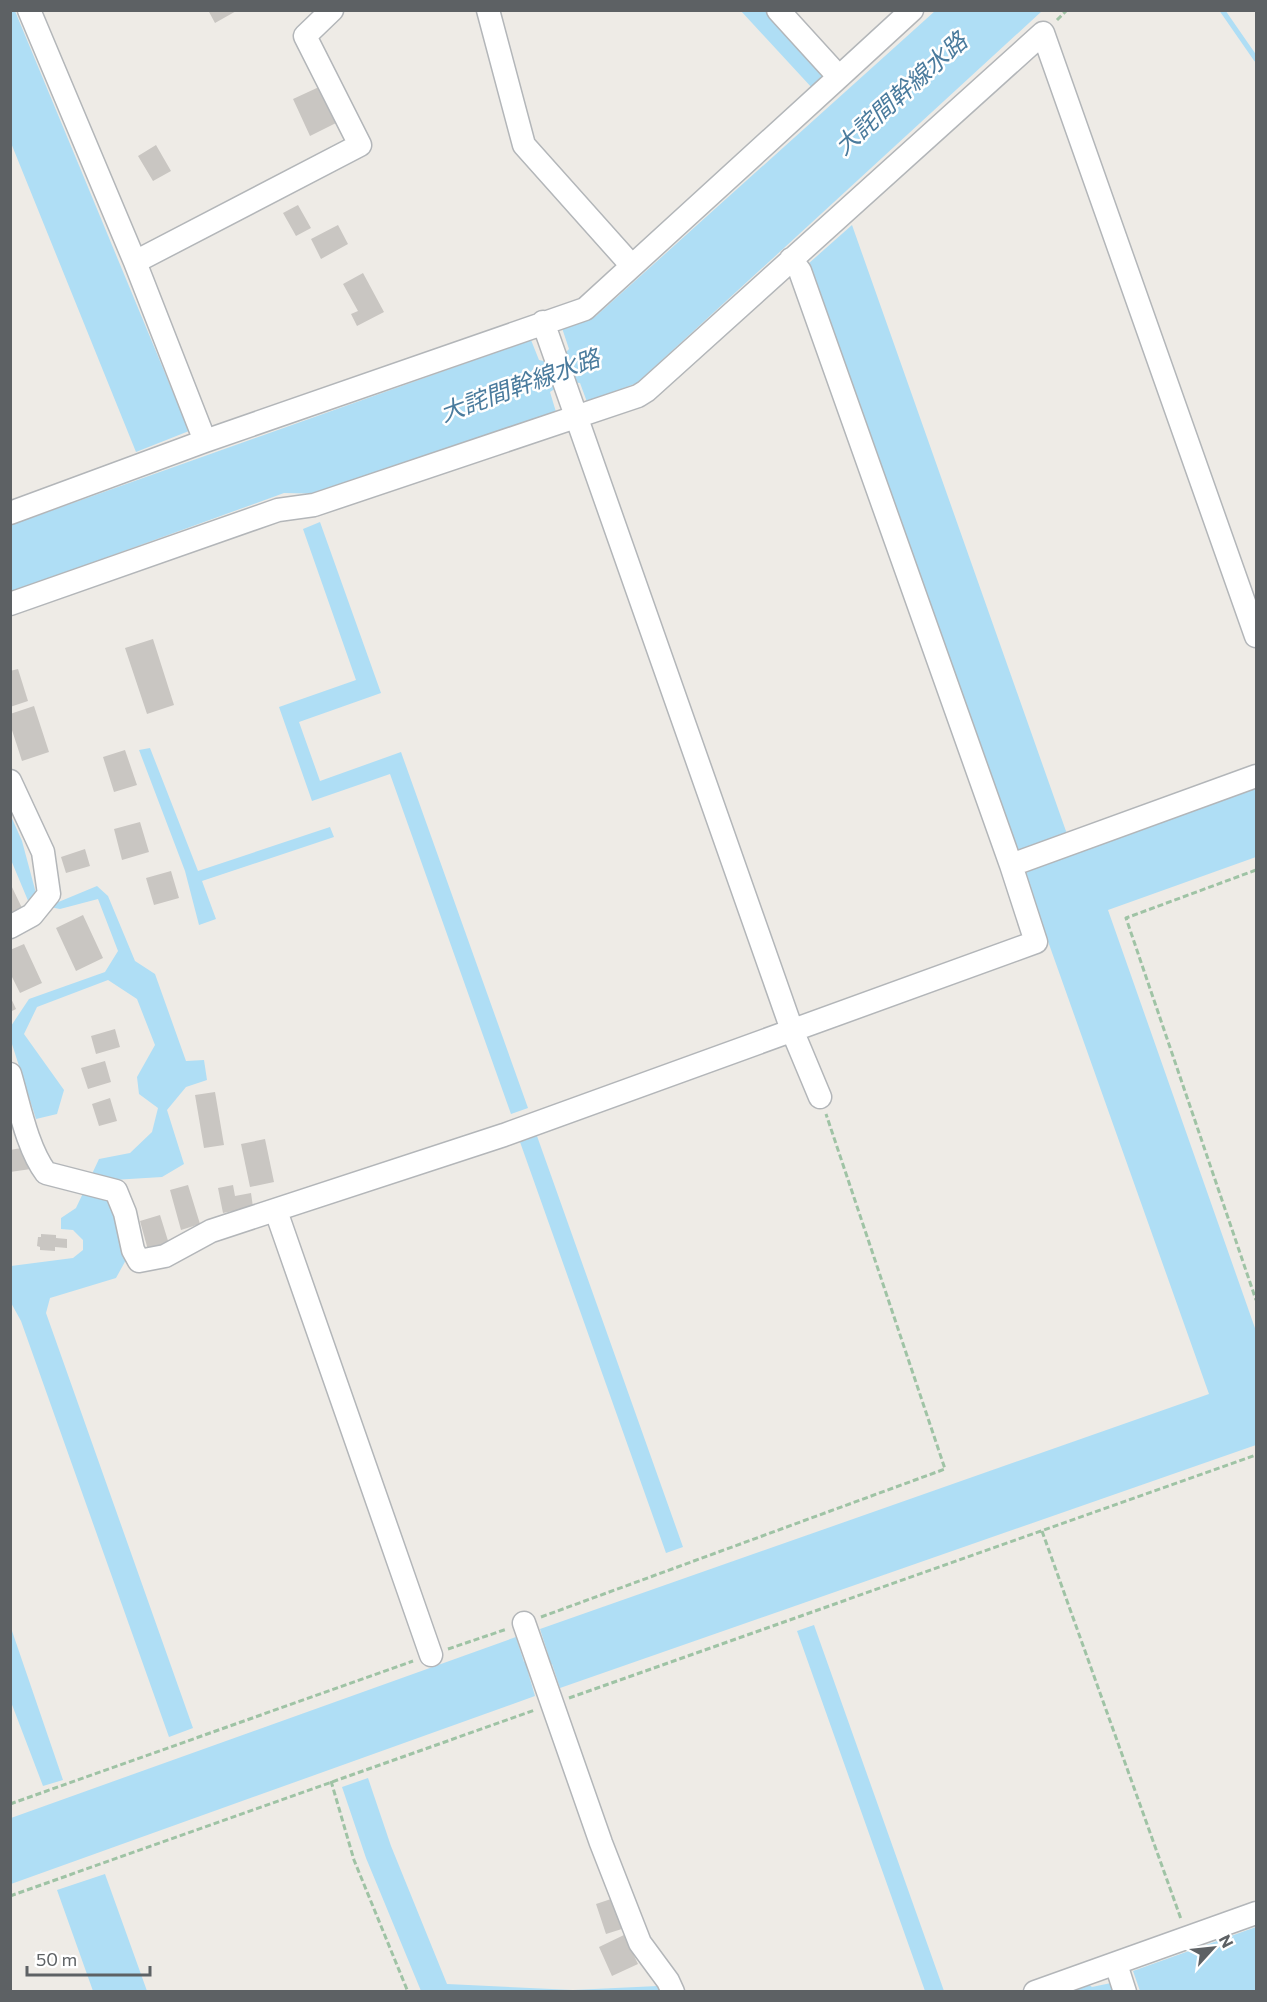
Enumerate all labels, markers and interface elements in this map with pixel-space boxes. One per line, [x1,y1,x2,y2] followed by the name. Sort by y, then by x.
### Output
[828,25,974,160] water label: 大詫間幹線水路
[436,342,605,427] water label: 大詫間幹線水路
[1183,1918,1243,1978] north arrow
[1216,1931,1238,1951] text: N
[27,1939,150,1977] scale bar
[36,1948,77,1970] text: 50 m

